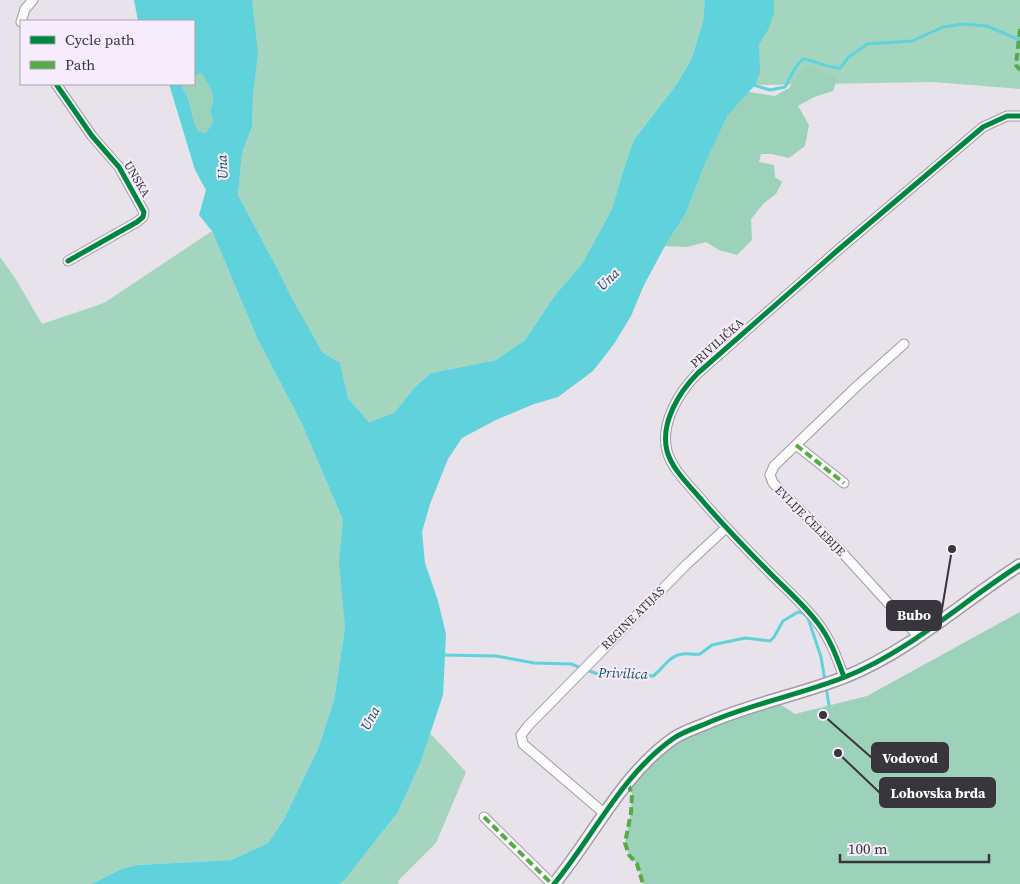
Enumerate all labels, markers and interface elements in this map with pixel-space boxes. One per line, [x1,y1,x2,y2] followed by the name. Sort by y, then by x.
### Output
[20,20,195,85] legend
[65,29,135,50] text: Cycle path
[65,54,95,75] text: Path
[211,153,233,180] water label: Una
[120,158,154,200] street label: UNSKA
[592,263,624,295] water label: Una
[687,315,747,371] street label: PRIVILIČKA
[771,482,849,560] street label: EVLIJE ČELEBIJE
[598,583,668,653] street label: REGINE ATIJAS
[887,601,941,630] callout: Bubo
[897,605,931,625] text: Bubo
[597,662,649,684] water label: Privilica
[355,702,385,734] water label: Una
[872,743,948,772] callout: Vodovod
[882,748,938,768] text: Vodovod
[880,778,995,807] callout: Lohovska brda
[891,783,986,803] text: Lohovska brda
[840,832,989,864] scale bar
[848,838,888,859] text: 100 m

